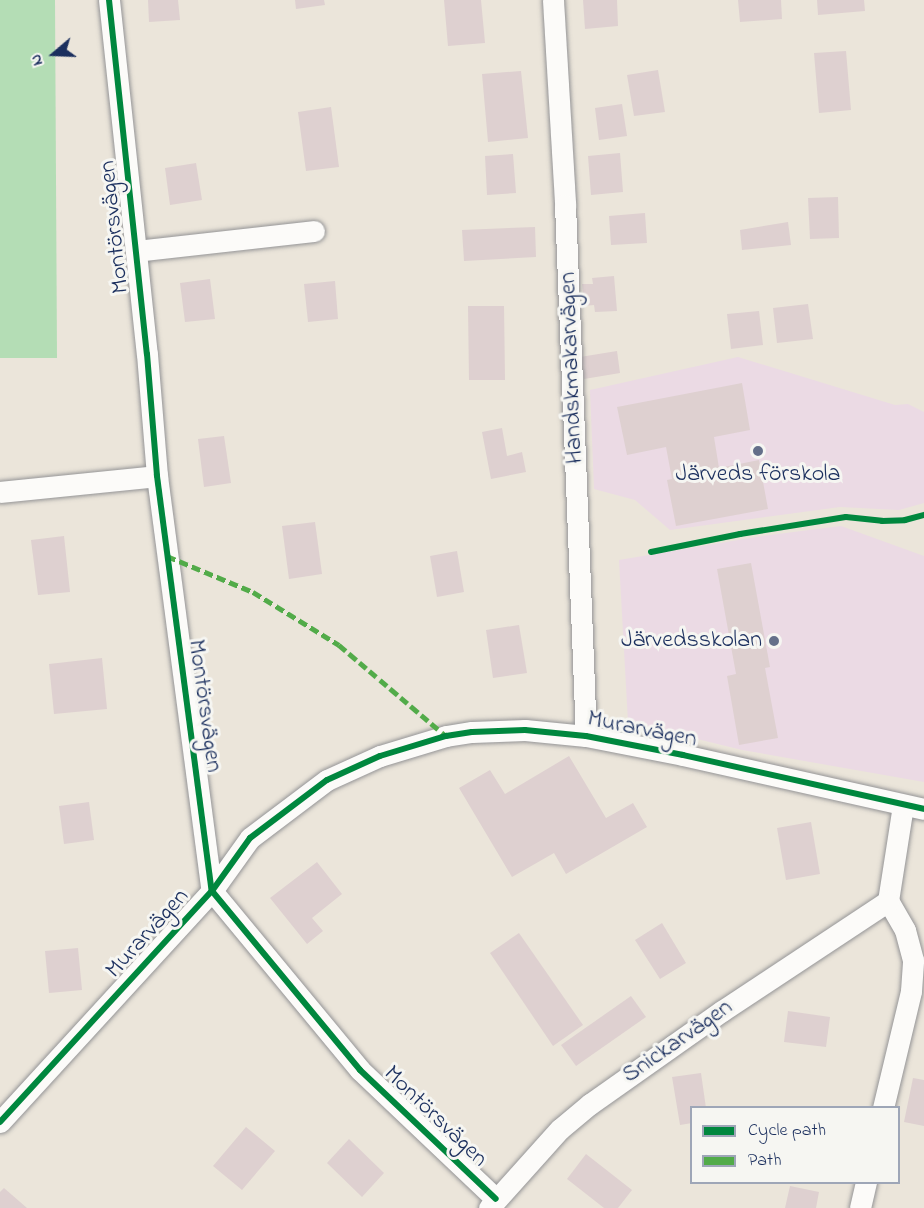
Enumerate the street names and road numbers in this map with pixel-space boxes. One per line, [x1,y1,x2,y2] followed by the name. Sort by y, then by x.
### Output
[94,159,136,295] street label: Montörsvägen
[554,271,590,465] street label: Handskmakarvägen
[180,638,228,774] street label: Montörsvägen
[585,705,699,755] street label: Murarvägen
[100,883,196,985] street label: Murarvägen
[617,994,739,1090] street label: Snickarvägen
[377,1060,493,1174] street label: Montörsvägen

